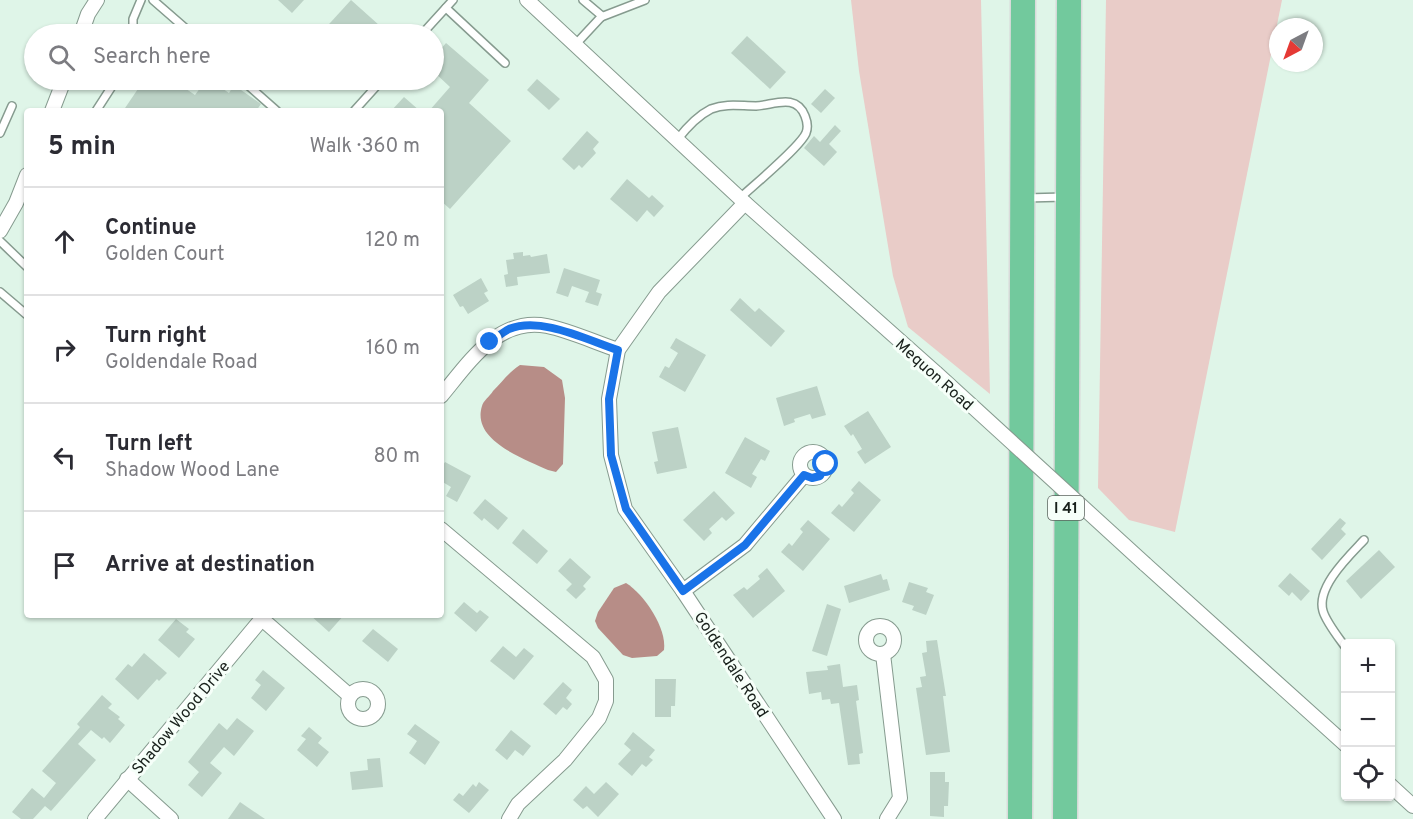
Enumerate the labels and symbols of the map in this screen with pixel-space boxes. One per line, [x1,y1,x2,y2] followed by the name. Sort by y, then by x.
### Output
[1269,18,1323,72] north arrow
[476,328,502,354] route end
[890,335,977,416] street label: Mequon Road
[812,450,838,476] route start
[1048,496,1084,520] road number: I 41
[689,608,772,722] street label: Goldendale Road
[128,657,235,779] street label: Shadow Wood Drive

